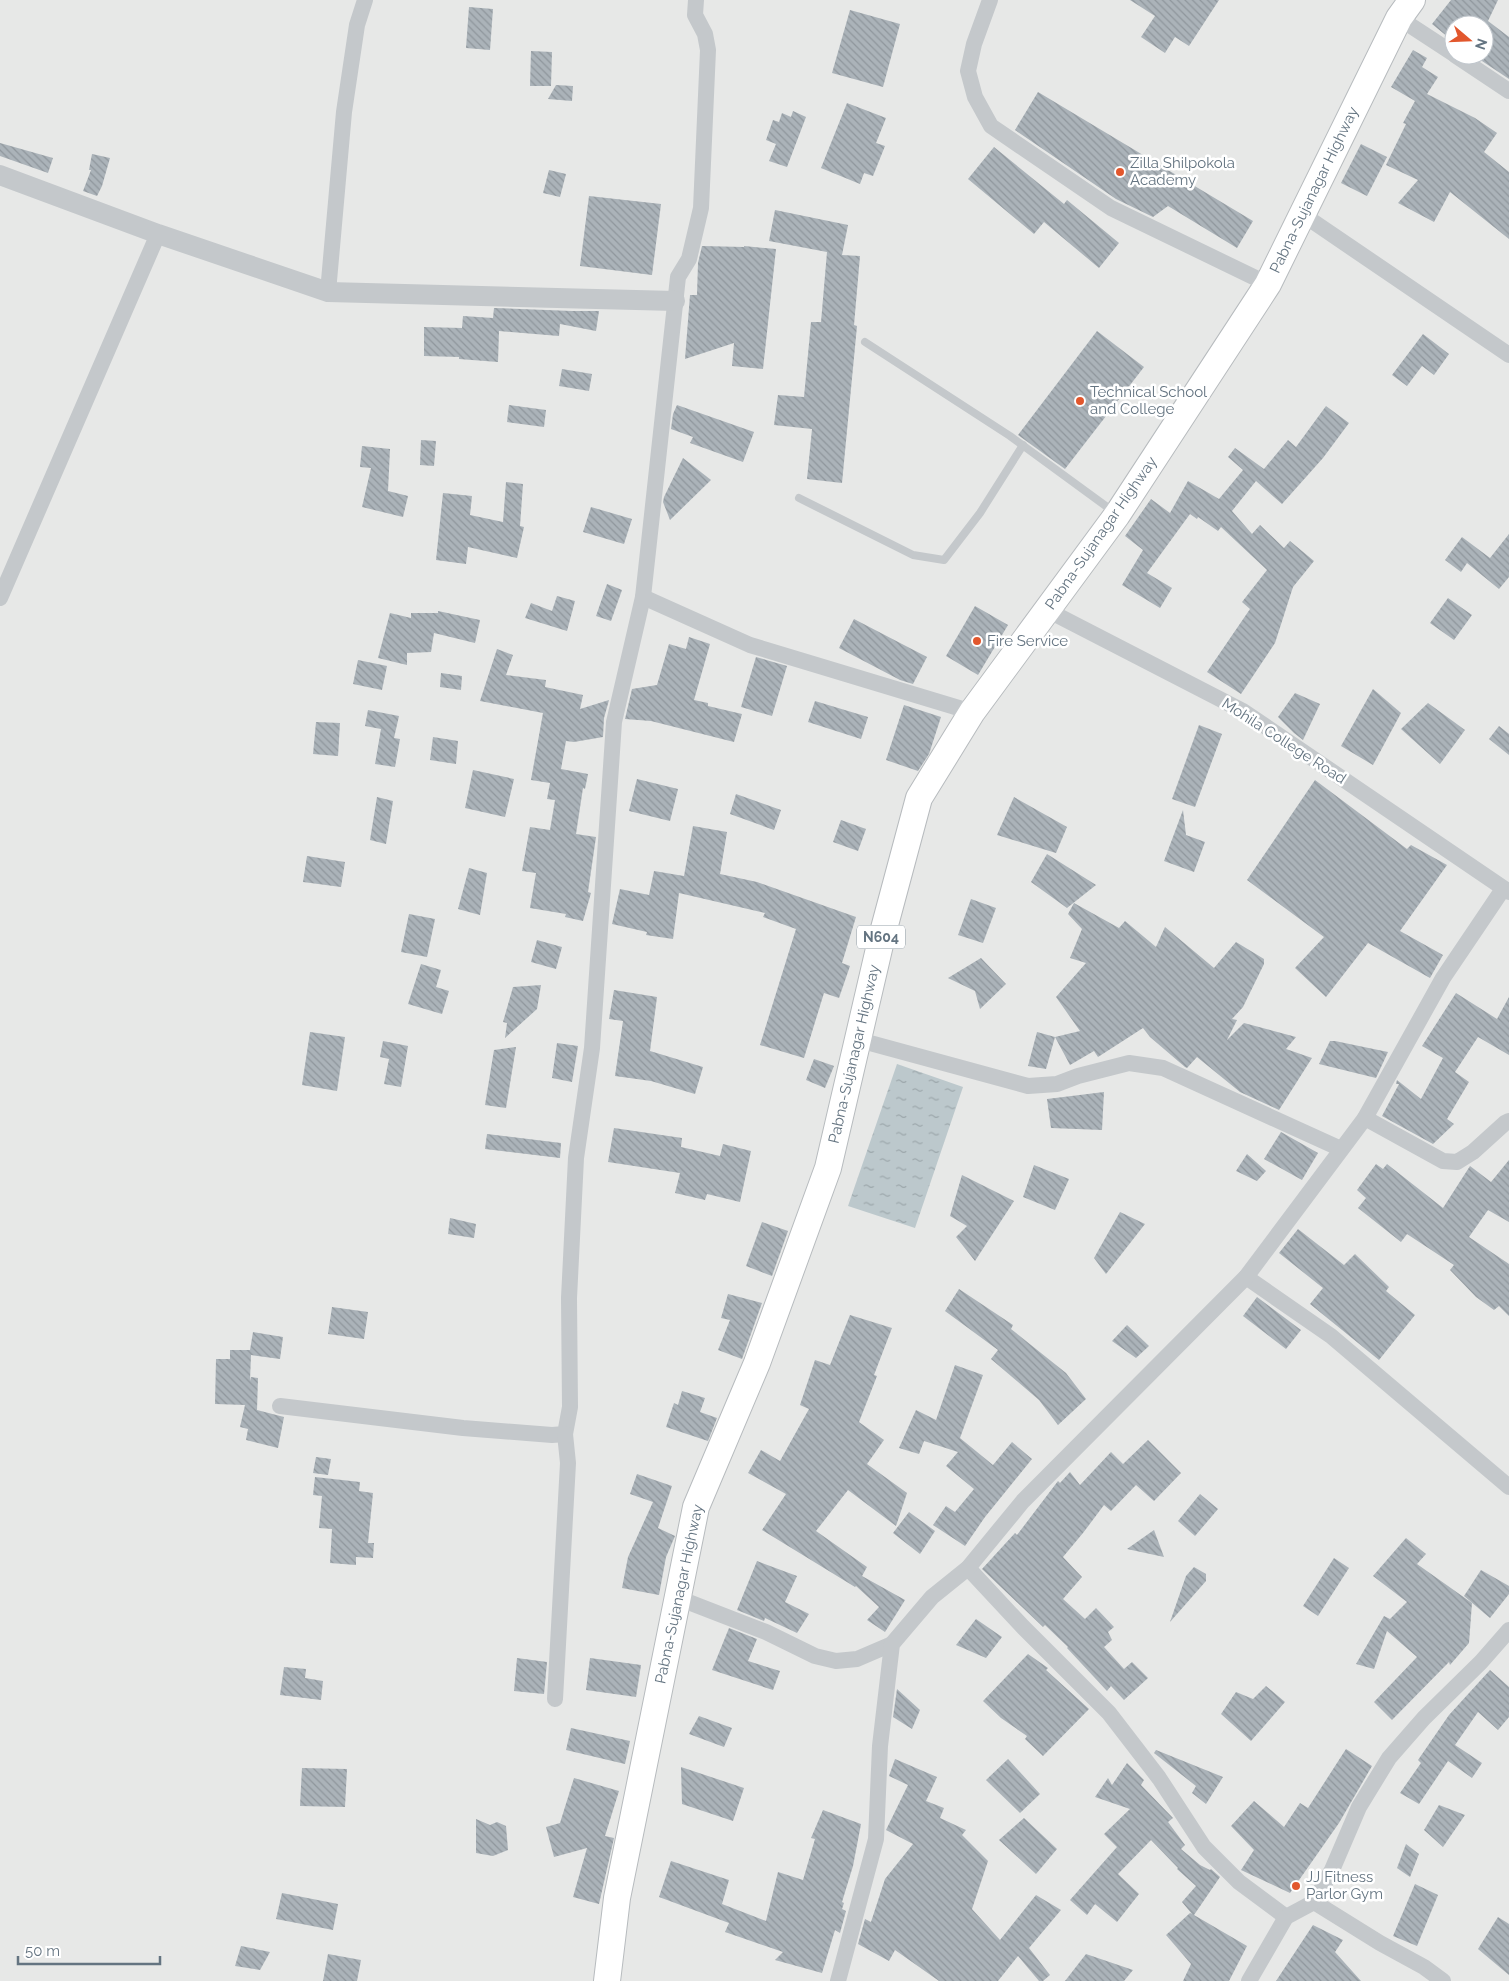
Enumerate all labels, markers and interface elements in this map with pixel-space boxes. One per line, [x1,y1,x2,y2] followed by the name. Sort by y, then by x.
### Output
[1444,15,1494,65] north arrow
[1472,37,1491,52] text: N
[1266,104,1362,276] street label: Pabna-Sujanagar Highway
[1130,154,1235,189] place label: Zilla Shilpokola Academy
[1114,166,1126,178] marker: Zilla Shilpokola Academy
[1090,383,1208,418] place label: Technical School and College
[1074,395,1086,407] marker: Technical School and College
[1041,453,1161,613] street label: Pabna-Sujanagar Highway
[987,632,1068,650] place label: Fire Service
[971,635,983,647] marker: Fire Service
[1219,694,1349,788] street label: Mohila College Road
[857,926,905,949] road number: N604
[825,963,883,1145] street label: Pabna-Sujanagar Highway
[651,1503,707,1685] street label: Pabna-Sujanagar Highway
[1306,1868,1383,1903] place label: JJ Fitness Parlor Gym
[1290,1880,1302,1892] marker: JJ Fitness Parlor Gym
[18,1934,160,1966] scale bar
[25,1942,60,1960] text: 50 m

